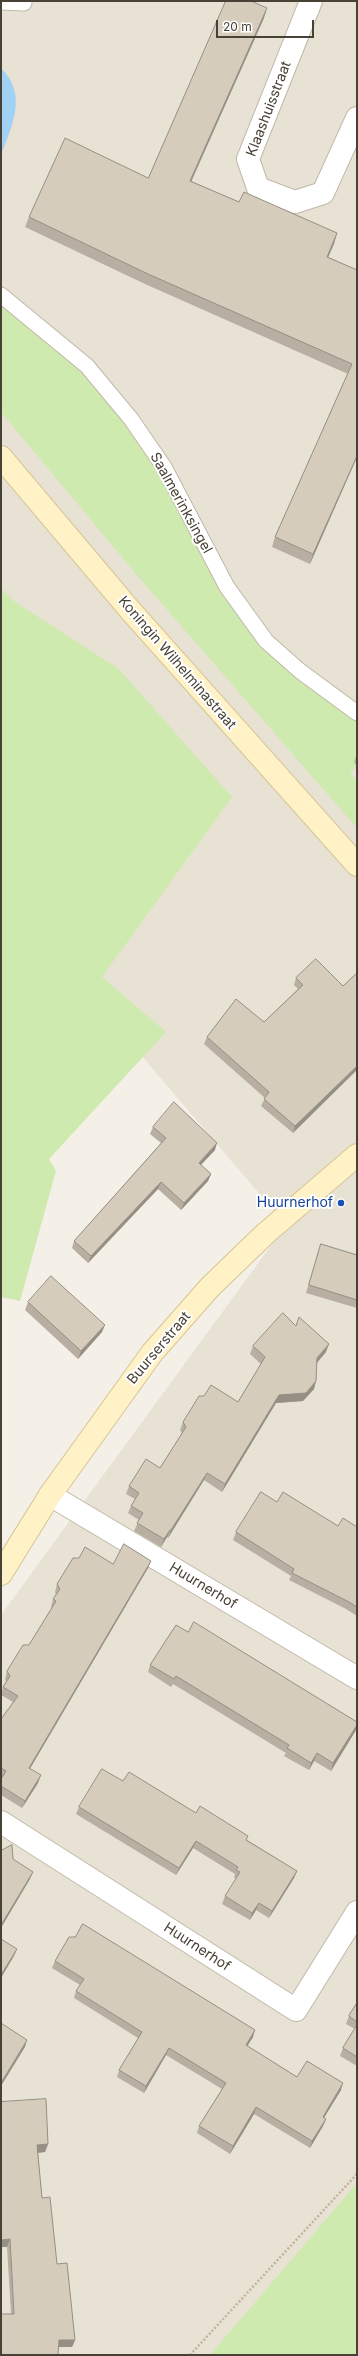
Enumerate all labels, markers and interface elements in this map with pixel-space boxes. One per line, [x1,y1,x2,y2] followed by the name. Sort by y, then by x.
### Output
[218,12,316,38] scale bar
[223,19,252,34] text: 20 m
[243,59,295,159] street label: Klaashuisstraat
[146,450,216,556] street label: Saalmerinksingel
[115,593,239,733] street label: Koningin Wilhelminastraat
[257,1195,333,1211] place label: Huurnerhof
[336,1198,346,1208] marker: Huurnerhof
[124,1308,194,1388] street label: Buurserstraat
[166,1559,240,1613] street label: Huurnerhof
[160,1919,234,1975] street label: Huurnerhof

